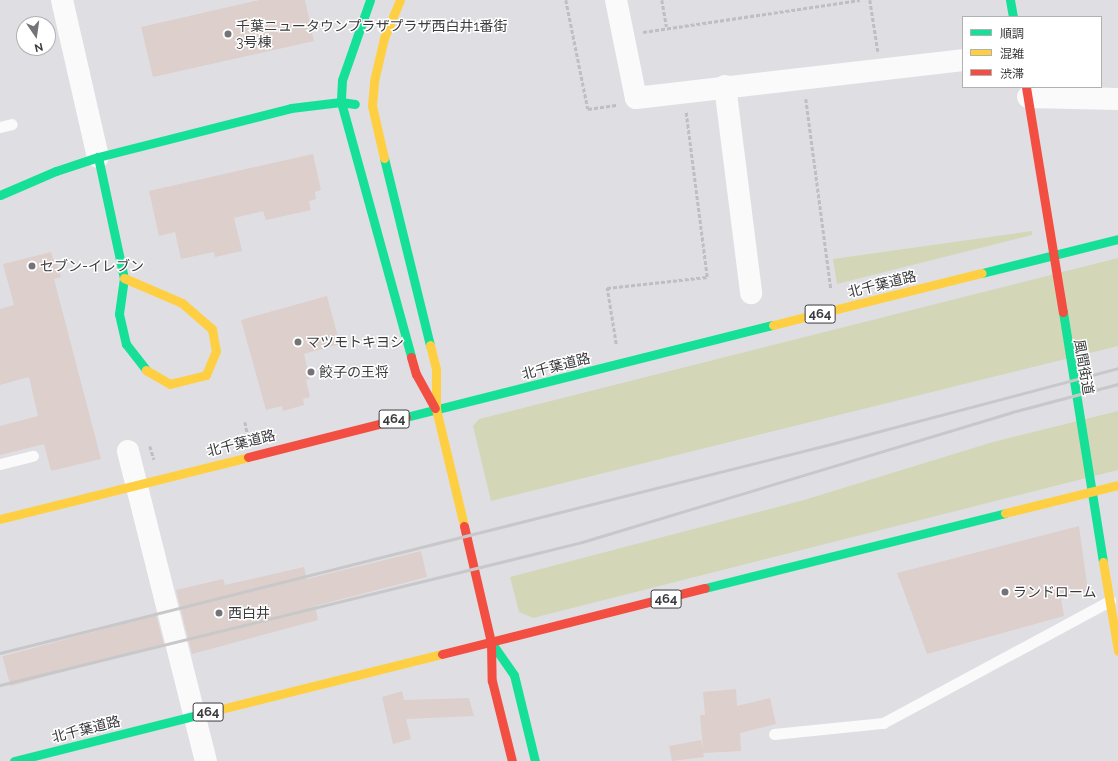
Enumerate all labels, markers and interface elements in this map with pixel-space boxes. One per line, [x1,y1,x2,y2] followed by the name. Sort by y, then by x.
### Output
[16,16,56,56] north arrow
[962,16,1102,88] legend
[236,18,508,50] place label: 千葉ニュータウンプラザプラザ西白井1番街 3号棟
[1000,27,1024,41] text: 順調
[223,29,233,39] marker: 千葉ニュータウンプラザプラザ西白井1番街 3号棟
[33,40,44,54] text: N
[1000,47,1024,61] text: 混雑
[1000,67,1024,81] text: 渋滞
[40,258,144,274] place label: セブン-イレブン
[27,261,37,271] marker: セブン-イレブン
[846,267,918,301] street label: 北千葉道路
[804,303,836,325] road number: 464
[306,334,404,350] place label: マツモトキヨシ
[293,337,303,347] marker: マツモトキヨシ
[1071,338,1097,396] street label: 風間街道
[520,349,592,383] street label: 北千葉道路
[319,364,389,380] place label: 餃子の王将
[306,367,316,377] marker: 餃子の王将
[378,408,410,430] road number: 464
[205,426,277,460] street label: 北千葉道路
[1013,584,1097,600] place label: ランドローム
[1000,587,1010,597] marker: ランドローム
[650,588,682,610] road number: 464
[228,605,270,621] place label: 西白井
[213,607,225,619] marker: 西白井
[192,701,224,723] road number: 464
[50,712,122,746] street label: 北千葉道路

